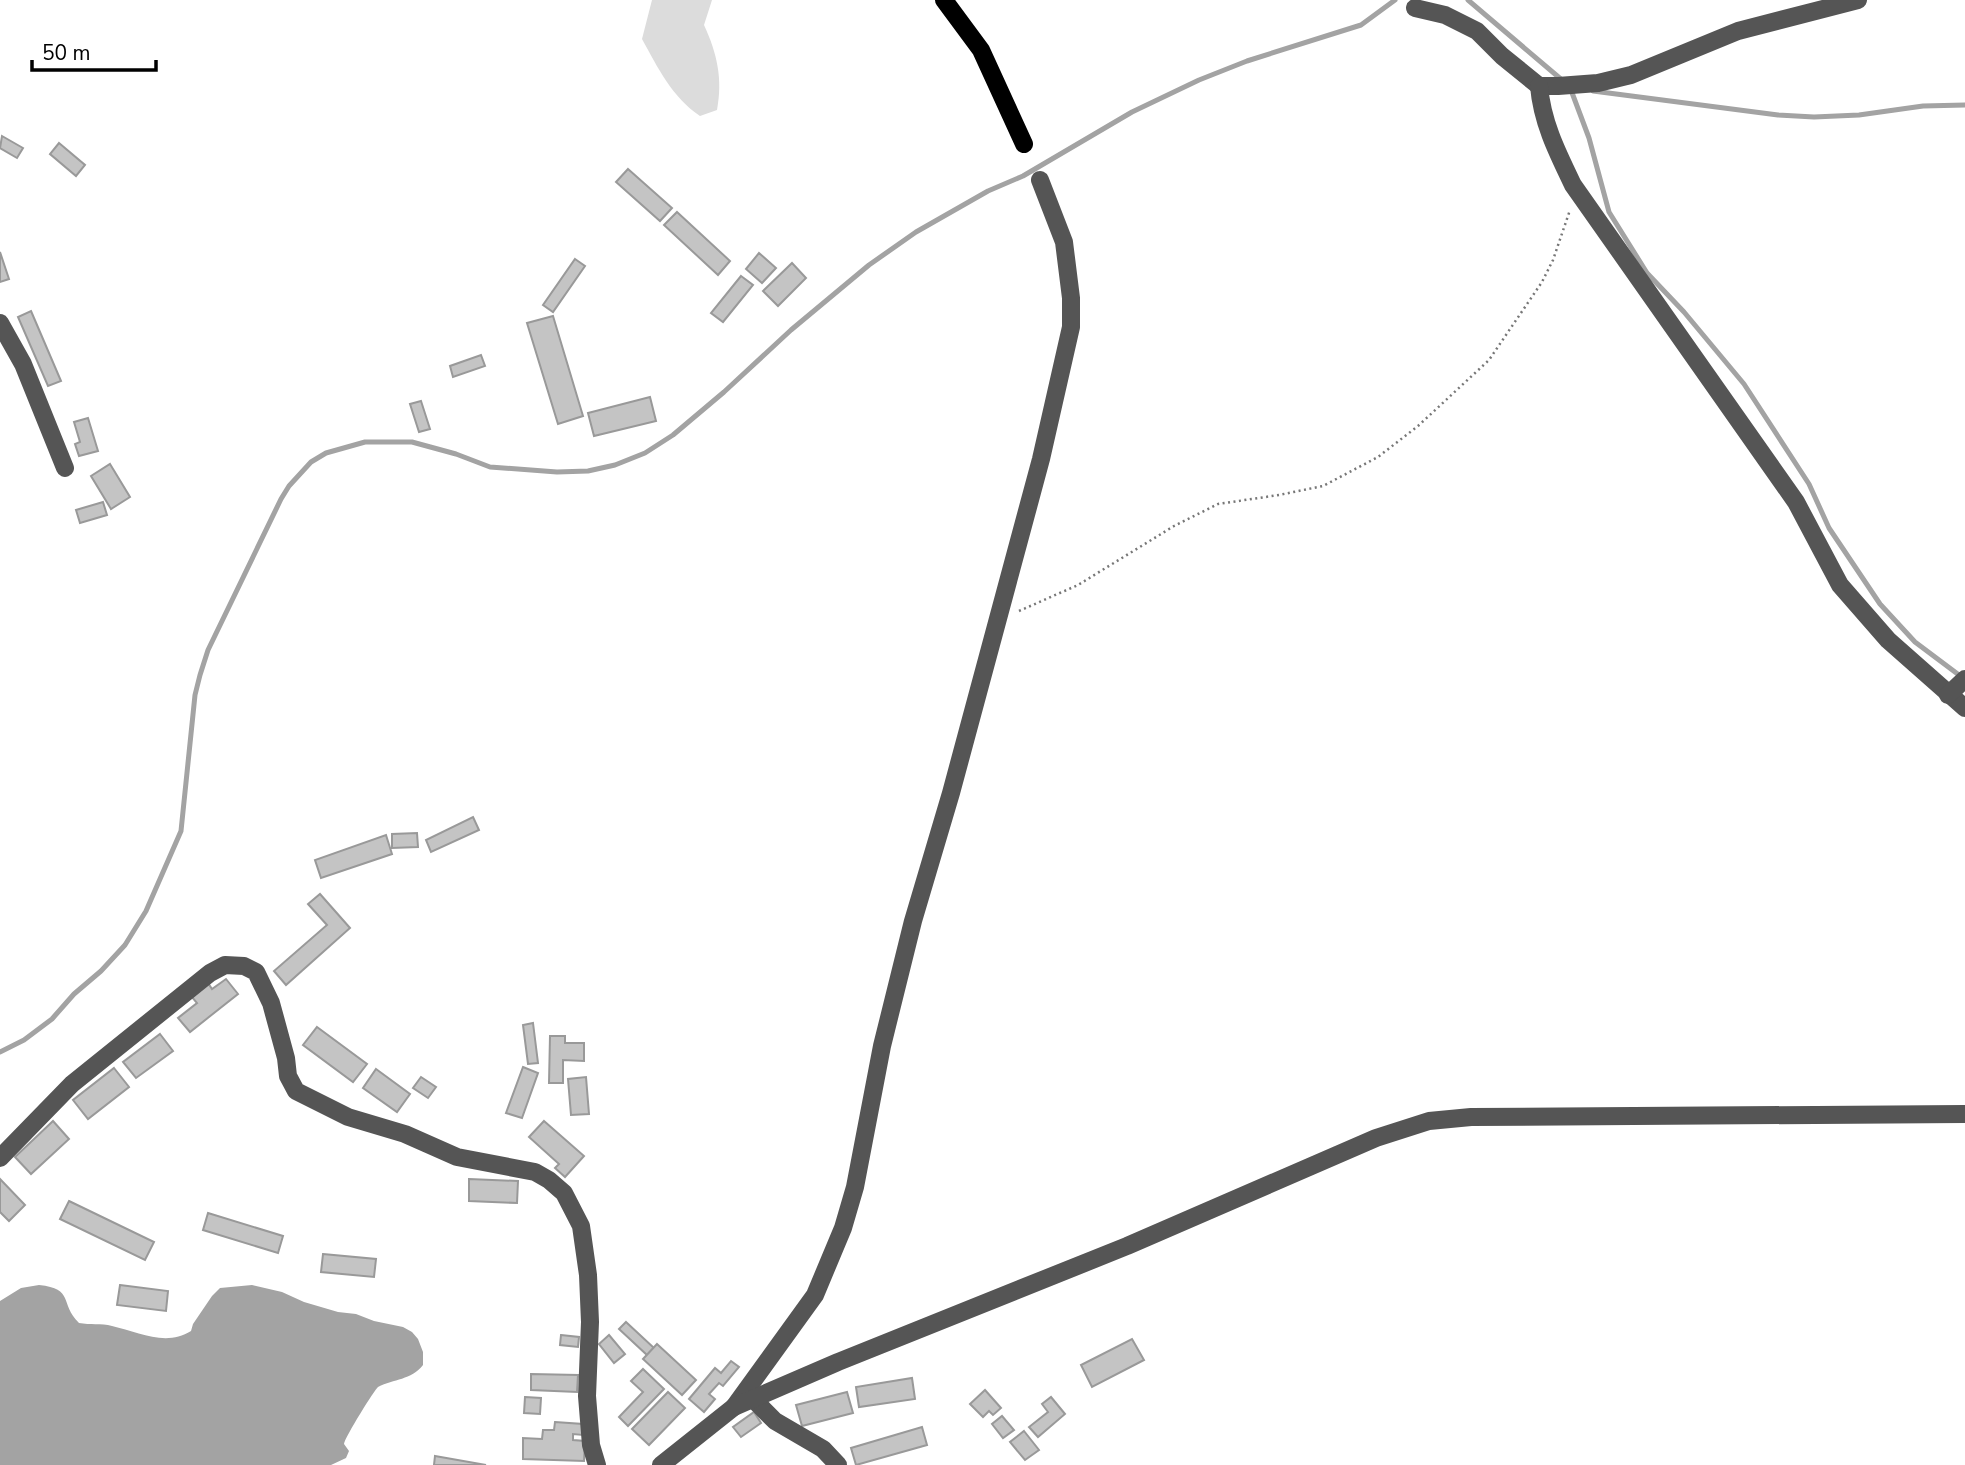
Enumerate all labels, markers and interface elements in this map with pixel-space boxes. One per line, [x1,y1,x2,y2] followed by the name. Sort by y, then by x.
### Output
[32,28,156,72] scale bar
[42,39,91,67] text: 50 m

